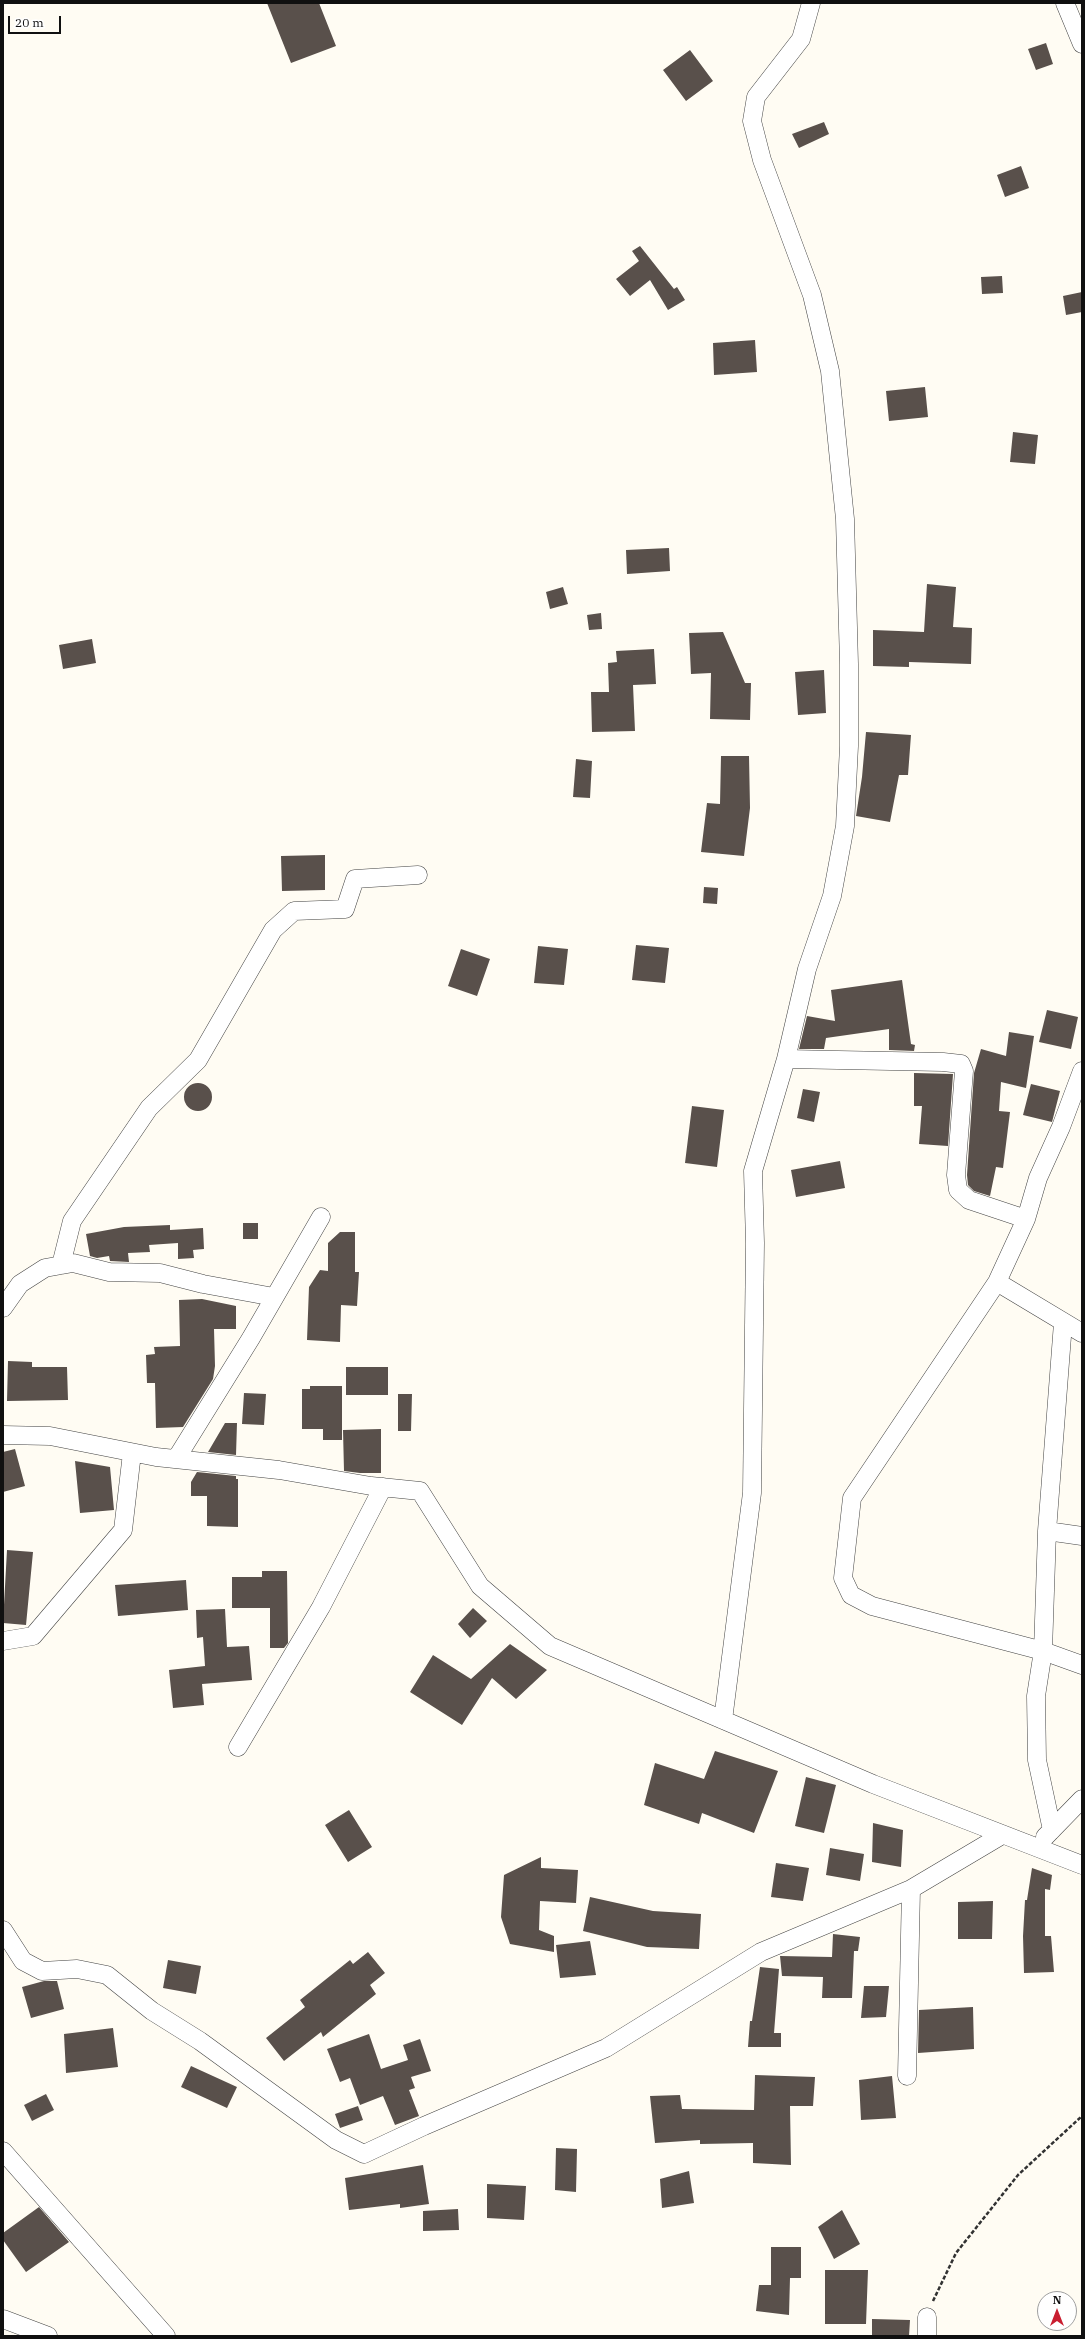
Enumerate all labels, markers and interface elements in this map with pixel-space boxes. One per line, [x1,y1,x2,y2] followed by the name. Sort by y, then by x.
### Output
[10,8,63,34] scale bar
[15,15,44,30] text: 20 m
[1037,2291,1077,2331] north arrow
[1053,2293,1061,2307] text: N

